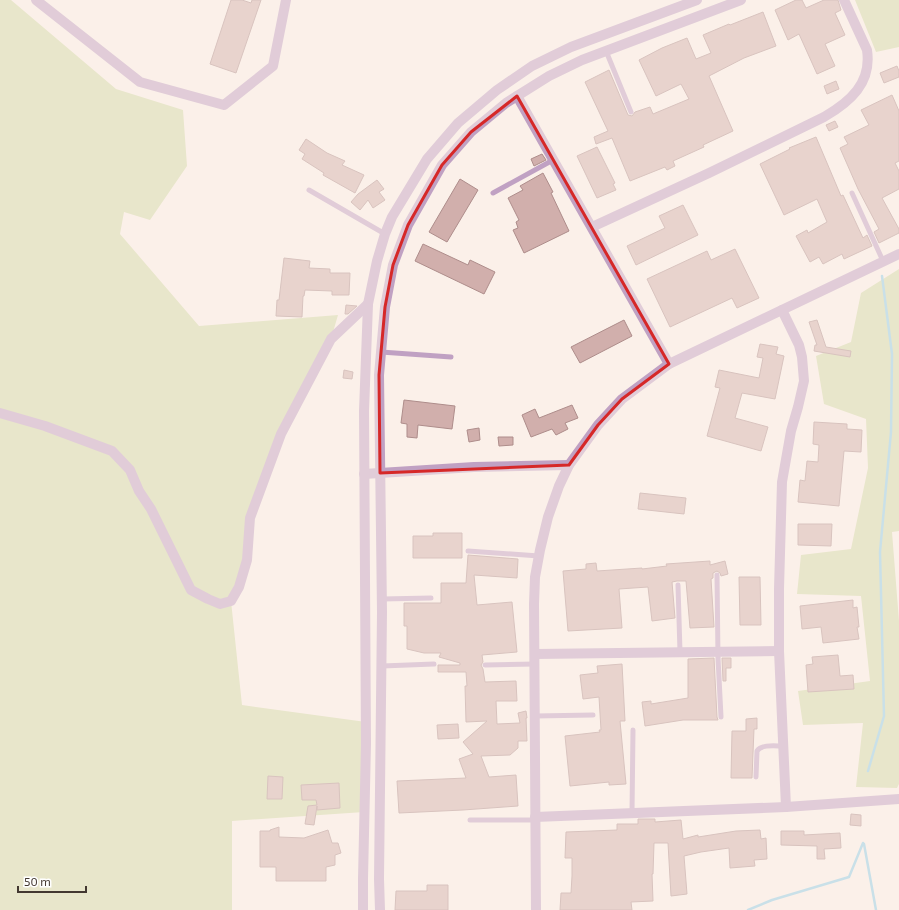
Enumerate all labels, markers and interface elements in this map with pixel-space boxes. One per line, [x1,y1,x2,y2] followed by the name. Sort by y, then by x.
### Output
[18,868,86,894] scale bar
[24,874,51,888] text: 50 m

